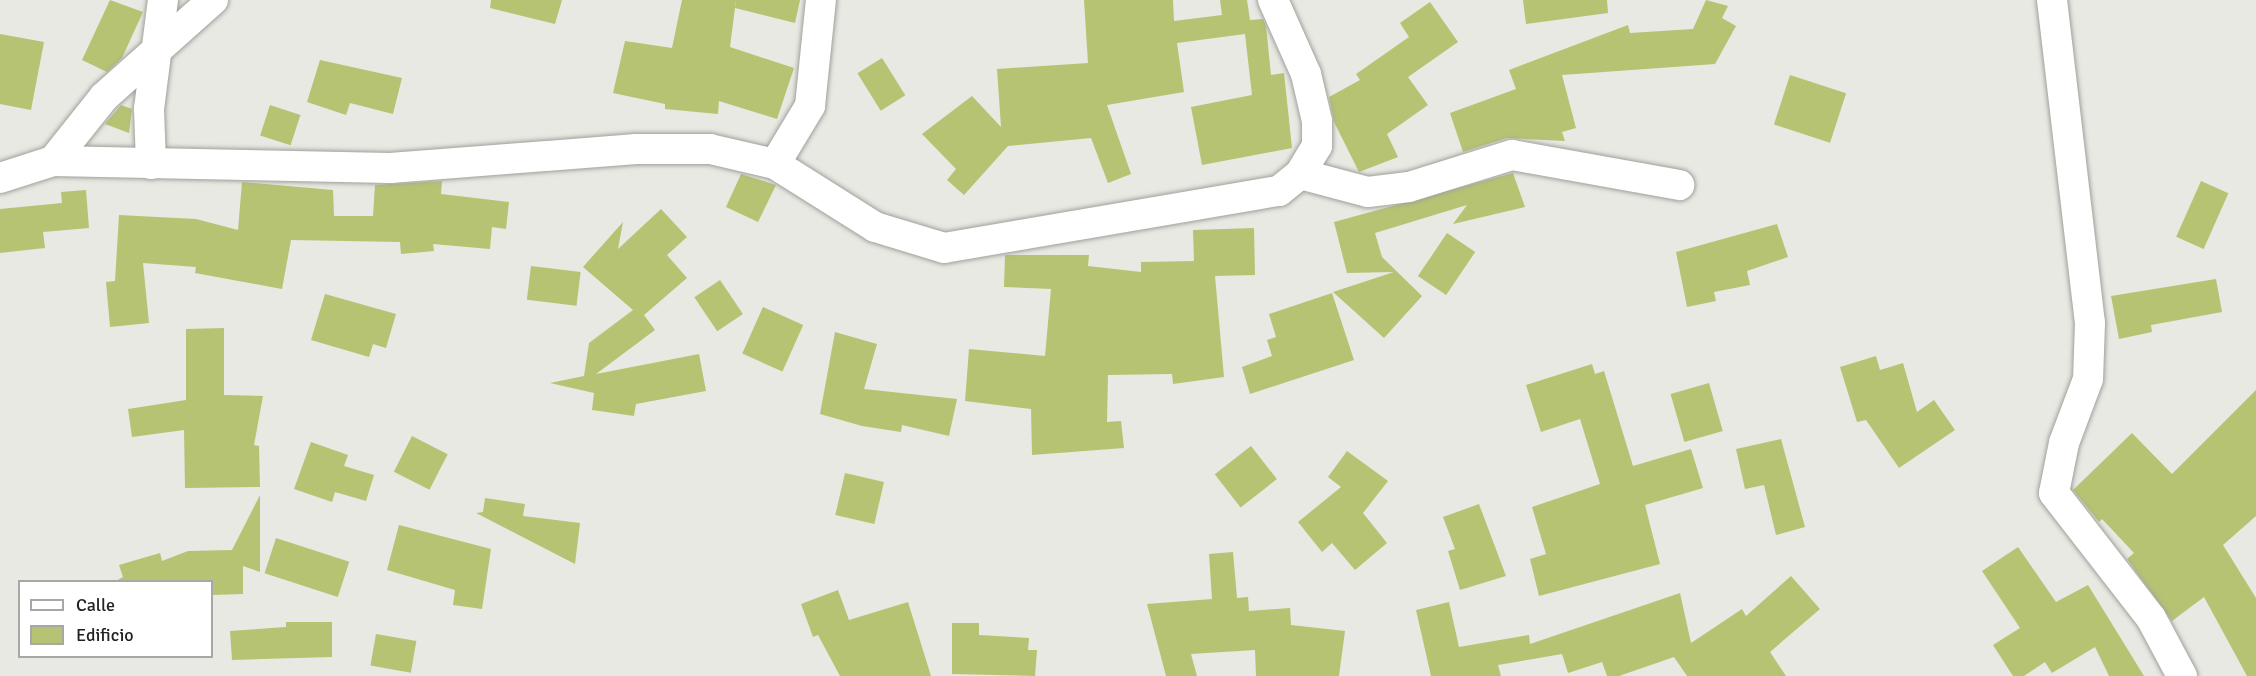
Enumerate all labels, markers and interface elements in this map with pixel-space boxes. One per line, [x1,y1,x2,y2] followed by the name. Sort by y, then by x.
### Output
[18,580,213,658] legend
[76,594,115,616] text: Calle
[76,624,134,646] text: Edificio

